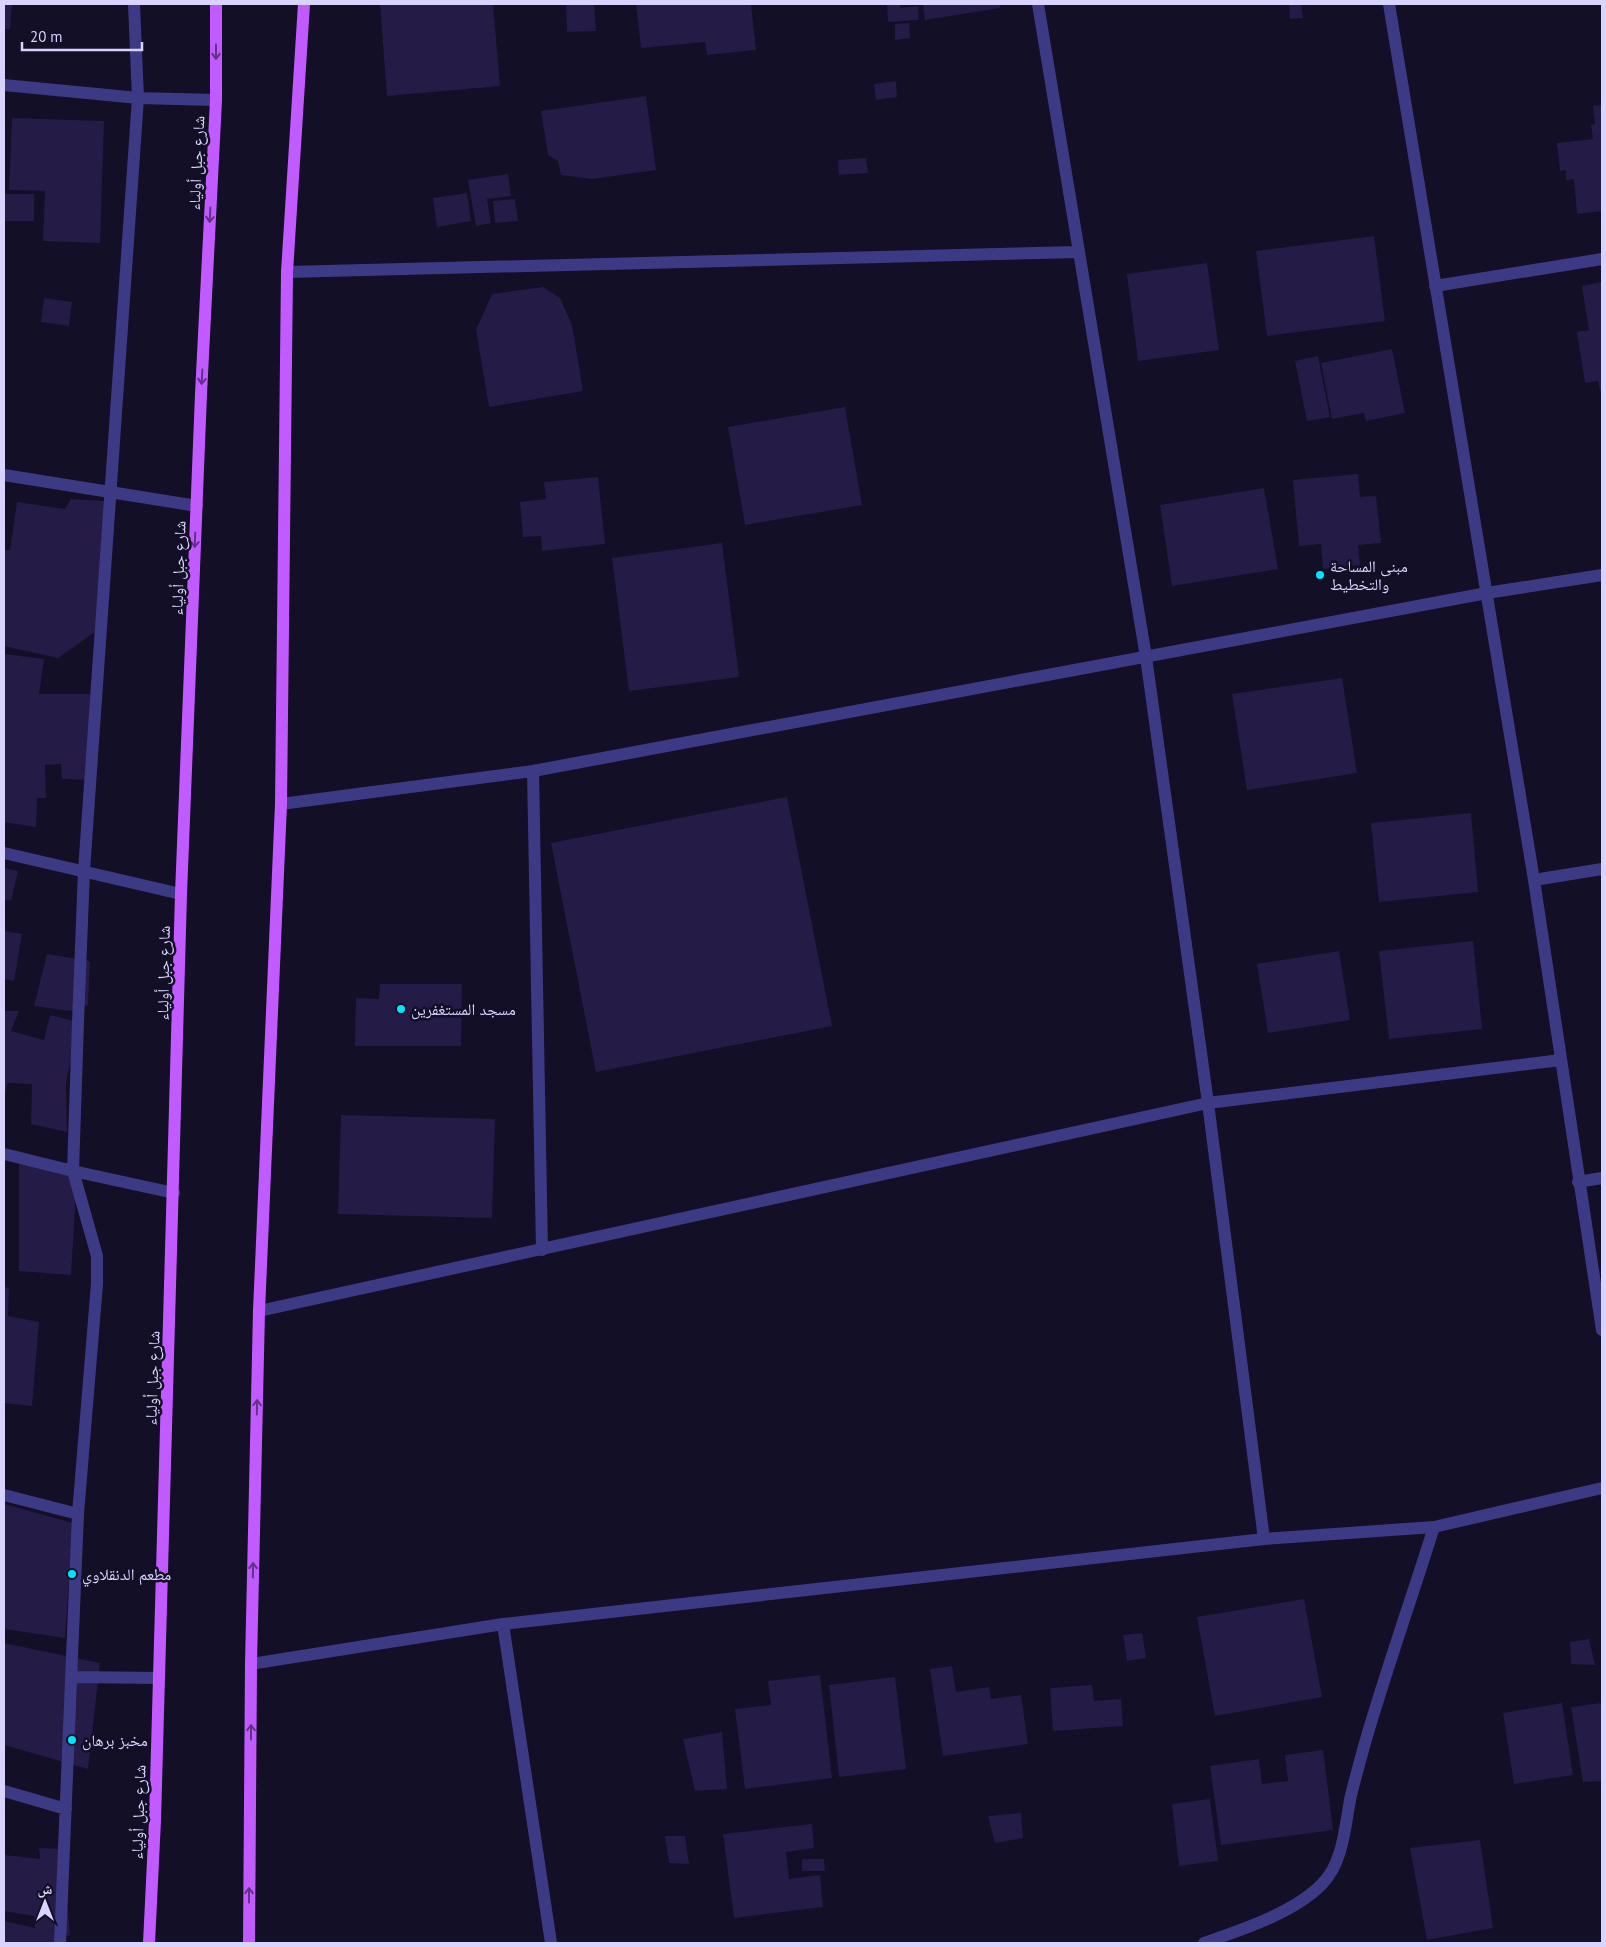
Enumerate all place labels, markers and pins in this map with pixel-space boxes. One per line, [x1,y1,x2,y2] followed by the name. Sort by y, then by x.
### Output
[1330,556,1408,594] place label: مبنى المساحة والتخطيط
[1314,569,1326,581] marker: مبنى المساحة والتخطيط
[411,999,516,1020] place label: مسجد المستغفرين
[395,1003,407,1015] marker: مسجد المستغفرين
[82,1564,171,1587] place label: مطعم الدنقلاوي
[66,1568,78,1580] marker: مطعم الدنقلاوي
[82,1730,148,1751] place label: مخبز برهان
[66,1734,78,1746] marker: مخبز برهان

